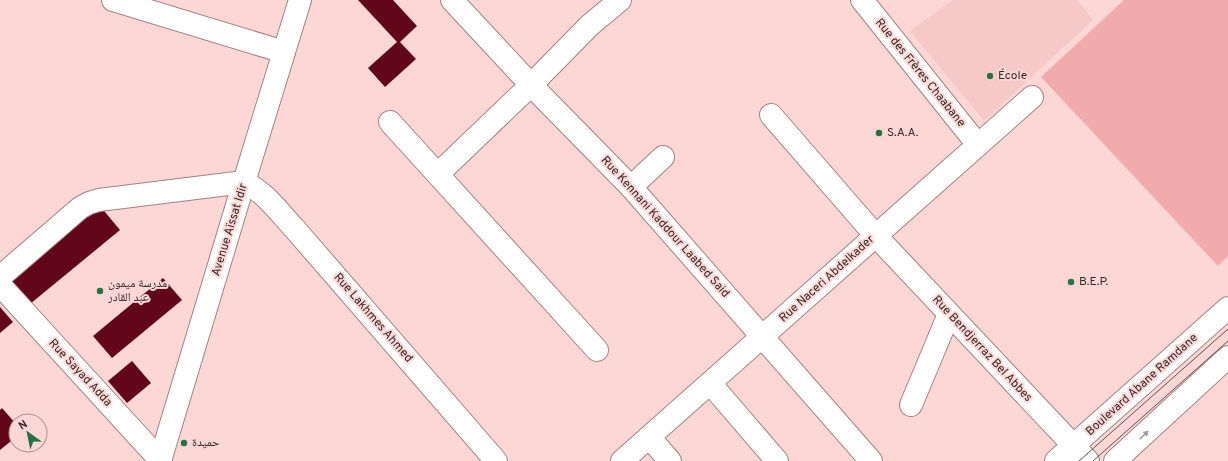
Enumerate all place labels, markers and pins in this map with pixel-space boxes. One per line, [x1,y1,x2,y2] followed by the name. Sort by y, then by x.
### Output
[998,68,1027,84] place label: École
[985,71,995,81] marker: École
[887,125,919,141] place label: S.A.A.
[874,128,884,138] marker: S.A.A.
[1079,274,1108,290] place label: B.E.P.
[107,276,167,306] place label: مدرسة ميمون عبد القادر
[1066,277,1076,287] marker: B.E.P.
[95,286,105,296] marker: مدرسة ميمون عبد القادر
[192,435,220,451] place label: حميدة
[179,438,189,448] marker: حميدة

